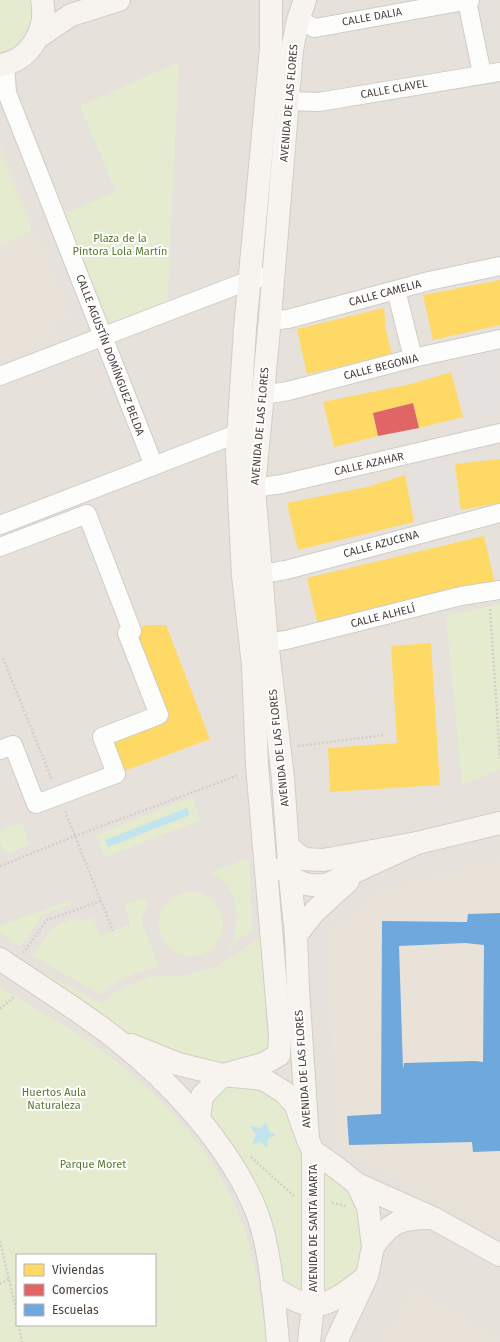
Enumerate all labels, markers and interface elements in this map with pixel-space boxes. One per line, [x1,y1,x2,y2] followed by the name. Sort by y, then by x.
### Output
[341,5,404,29] street label: CALLE DALIA
[277,44,301,162] street label: AVENIDA DE LAS FLORES
[360,77,429,101] street label: CALLE CLAVEL
[73,232,167,258] park label: Plaza de la Pintora Lola Martín
[73,272,148,438] street label: CALLE AGUSTÍN DOMÍNGUEZ BELDA
[348,277,423,309] street label: CALLE CAMELIA
[342,351,420,383] street label: CALLE BEGONIA
[248,367,272,485] street label: AVENIDA DE LAS FLORES
[333,450,405,478] street label: CALLE AZAHAR
[342,528,421,560] street label: CALLE AZUCENA
[349,601,417,630] street label: CALLE ALHELÍ
[266,689,292,807] street label: AVENIDA DE LAS FLORES
[292,1010,314,1128] street label: AVENIDA DE LAS FLORES
[22,1086,86,1112] park label: Huertos Aula Naturaleza
[60,1158,126,1171] park label: Parque Moret
[307,1163,320,1292] street label: AVENIDA DE SANTA MARTA
[16,1254,156,1326] legend
[52,1263,105,1277] text: Viviendas
[52,1283,109,1297] text: Comercios
[52,1303,99,1317] text: Escuelas

